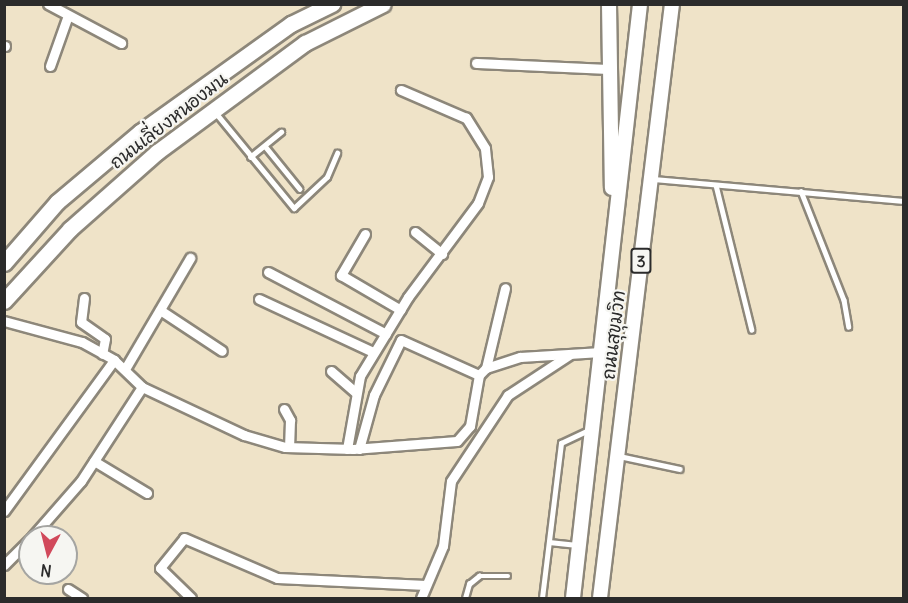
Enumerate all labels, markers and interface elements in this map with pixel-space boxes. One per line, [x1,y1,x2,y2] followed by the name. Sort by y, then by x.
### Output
[106,68,232,174] street label: ถนนเลี่ยงหนองมน
[629,248,653,274] road number: 3
[598,289,630,381] street label: ถนนสุขุมวิท
[18,525,78,585] north arrow
[39,560,53,581] text: N

